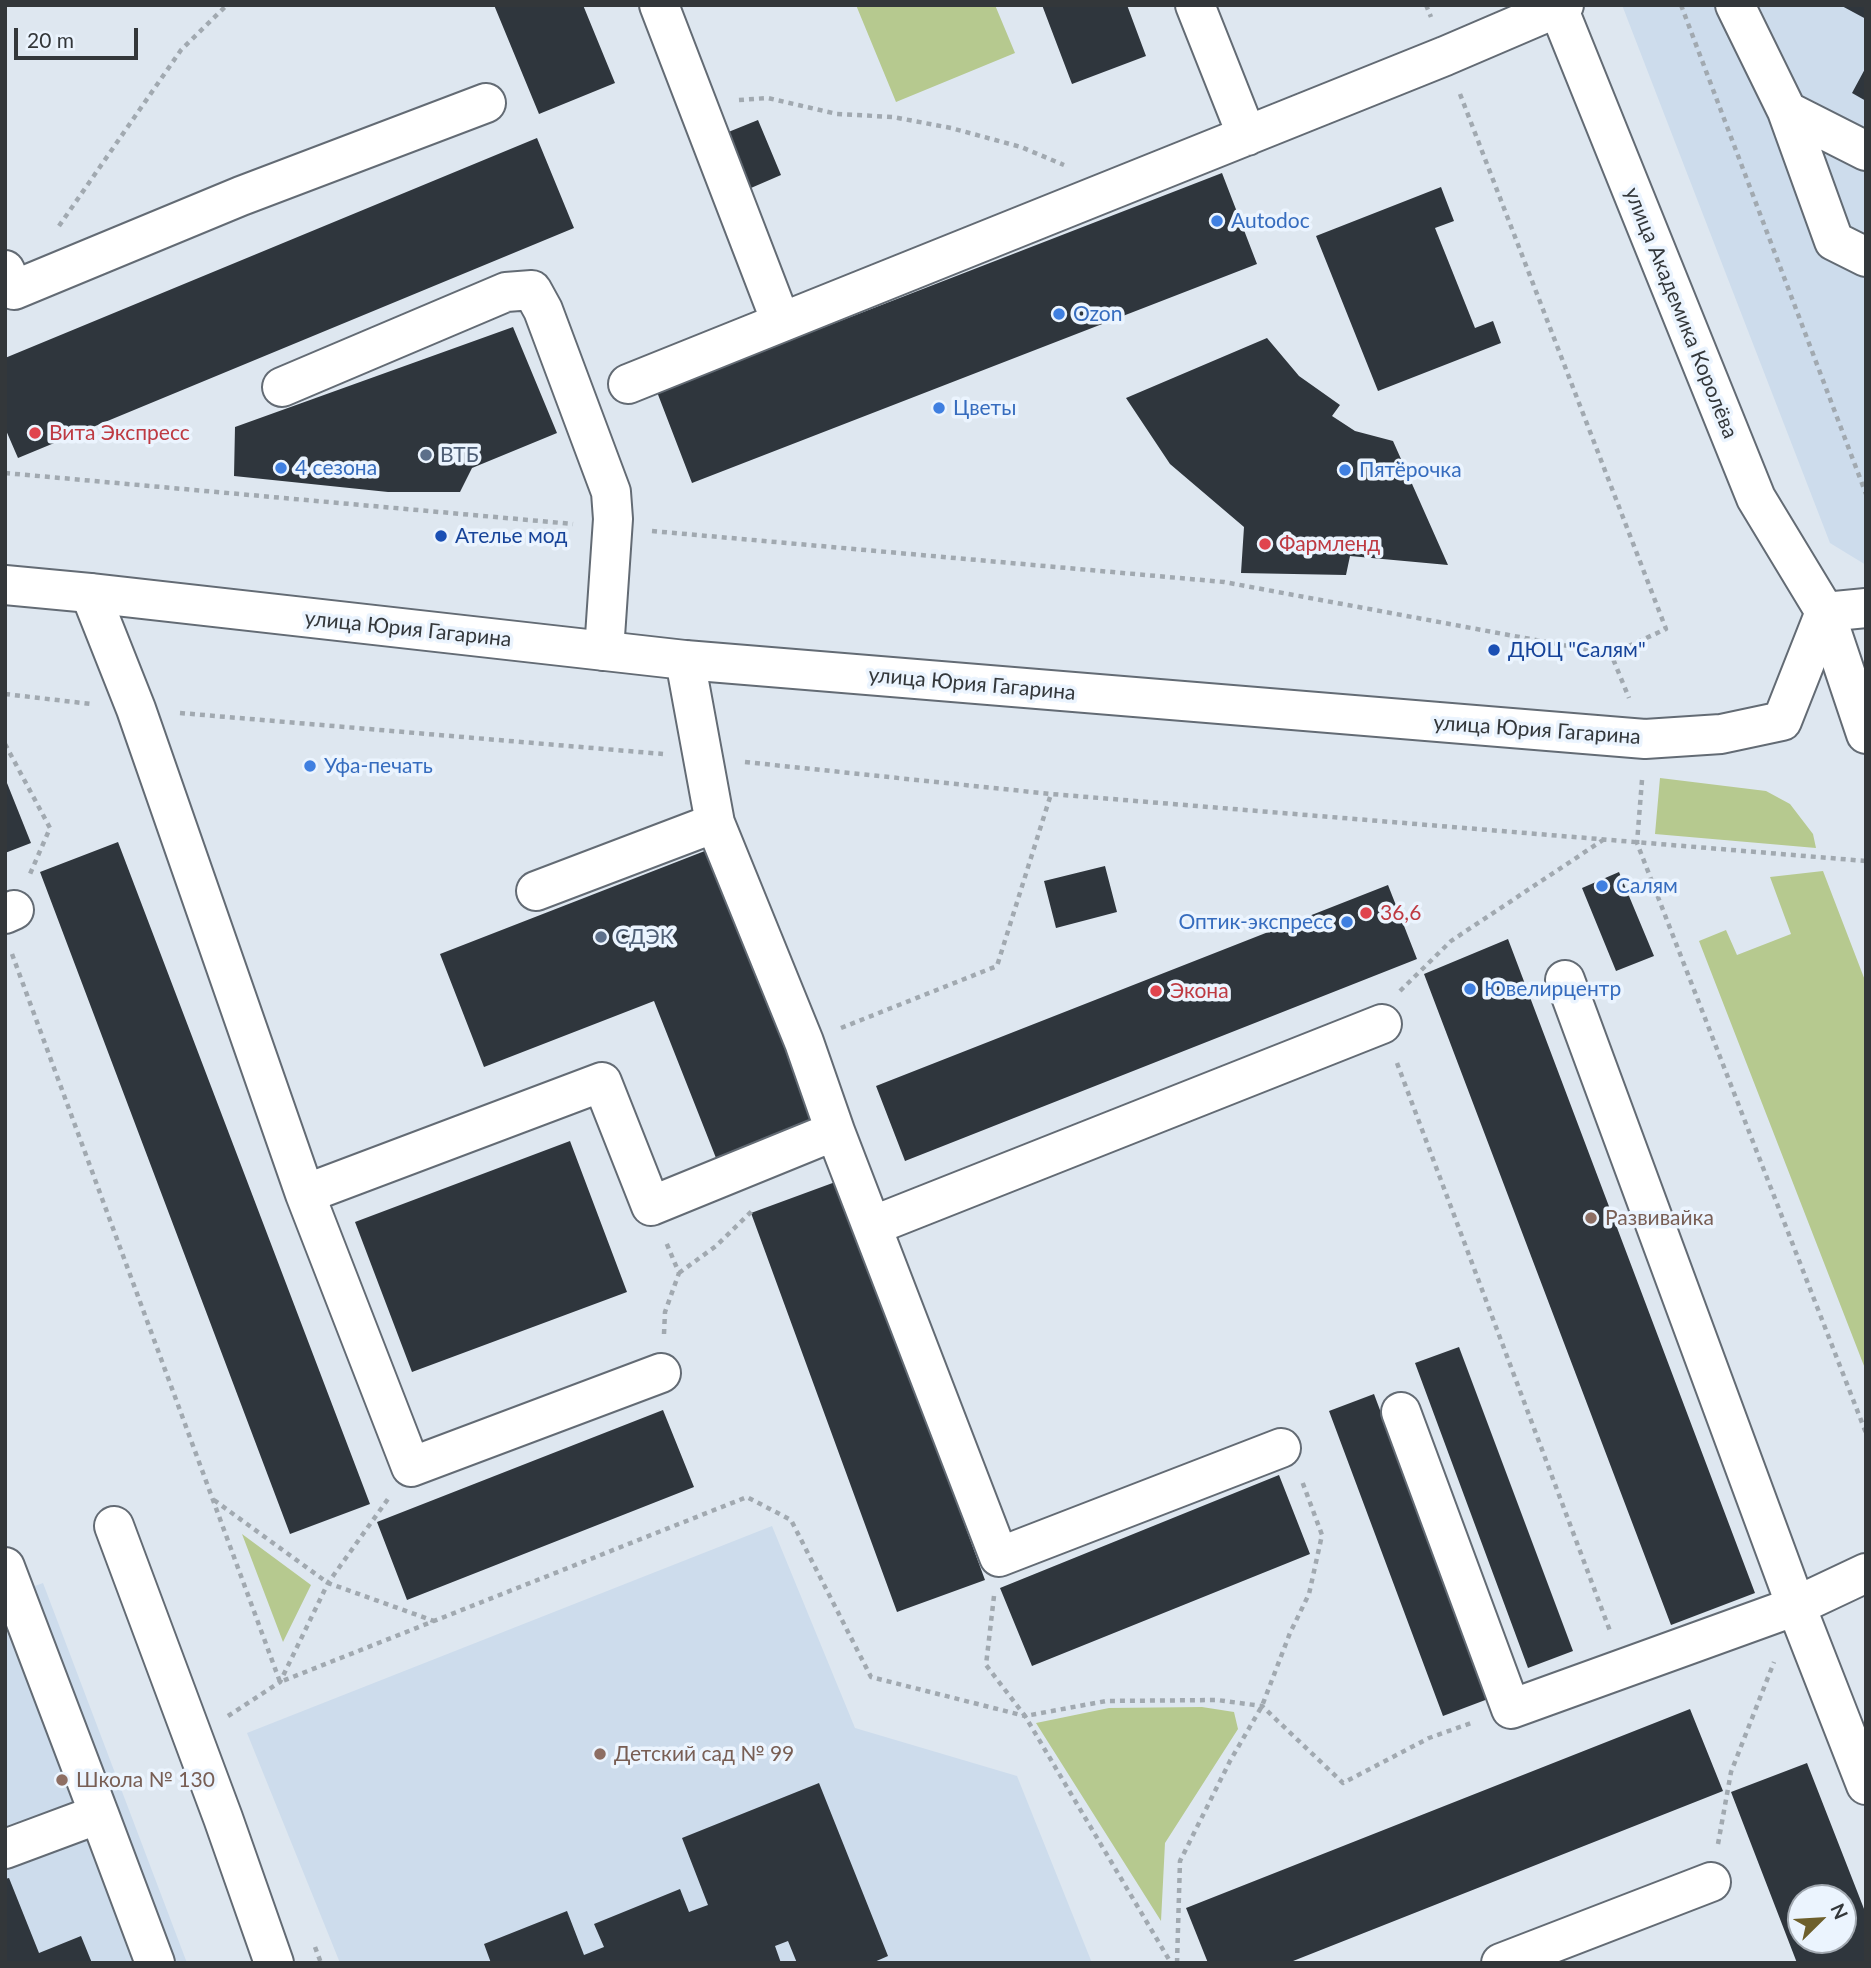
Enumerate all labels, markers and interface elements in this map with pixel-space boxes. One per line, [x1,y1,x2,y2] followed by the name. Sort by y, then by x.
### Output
[18,14,142,58] scale bar
[27,27,74,52] text: 20 m
[1619,184,1743,442] street label: улица Академика Королёва
[1231,208,1310,234] place label: Autodoc
[1209,213,1225,229] marker: Autodoc
[1073,301,1122,327] place label: Ozon
[1051,306,1067,322] marker: Ozon
[953,395,1016,421] place label: Цветы
[931,400,947,416] marker: Цветы
[49,420,190,446] place label: Вита Экспресс
[27,425,43,441] marker: Вита Экспресс
[440,442,479,468] place label: ВТБ
[418,447,434,463] marker: ВТБ
[295,455,377,481] place label: 4 сезона
[1359,457,1462,483] place label: Пятёрочка
[273,460,289,476] marker: 4 сезона
[1337,462,1353,478] marker: Пятёрочка
[455,523,567,549] place label: Ателье мод
[433,528,449,544] marker: Ателье мод
[1279,531,1380,557] place label: Фармленд
[1257,536,1273,552] marker: Фармленд
[303,606,513,652] street label: улица Юрия Гагарина
[1508,637,1646,663] place label: ДЮЦ "Салям"
[1486,642,1502,658] marker: ДЮЦ "Салям"
[867,662,1077,706] street label: улица Юрия Гагарина
[1433,710,1641,750] street label: улица Юрия Гагарина
[324,753,433,779] place label: Уфа-печать
[302,758,318,774] marker: Уфа-печать
[1616,873,1678,899] place label: Салям
[1594,878,1610,894] marker: Салям
[1380,900,1421,926] place label: 36,6
[1358,905,1374,921] marker: 36,6
[1178,909,1333,935] place label: Оптик-экспресс
[1339,914,1355,930] marker: Оптик-экспресс
[615,924,674,950] place label: СДЭК
[593,929,609,945] marker: СДЭК
[1484,976,1621,1002] place label: Ювелирцентр
[1170,978,1229,1004] place label: Экона
[1462,981,1478,997] marker: Ювелирцентр
[1148,983,1164,999] marker: Экона
[1605,1205,1714,1231] place label: Развивайка
[1583,1210,1599,1226] marker: Развивайка
[614,1741,794,1767] place label: Детский сад № 99
[592,1746,608,1762] marker: Детский сад № 99
[76,1767,215,1793] place label: Школа № 130
[54,1772,70,1788] marker: Школа № 130
[1787,1884,1857,1954] north arrow
[1826,1900,1853,1922] text: N

